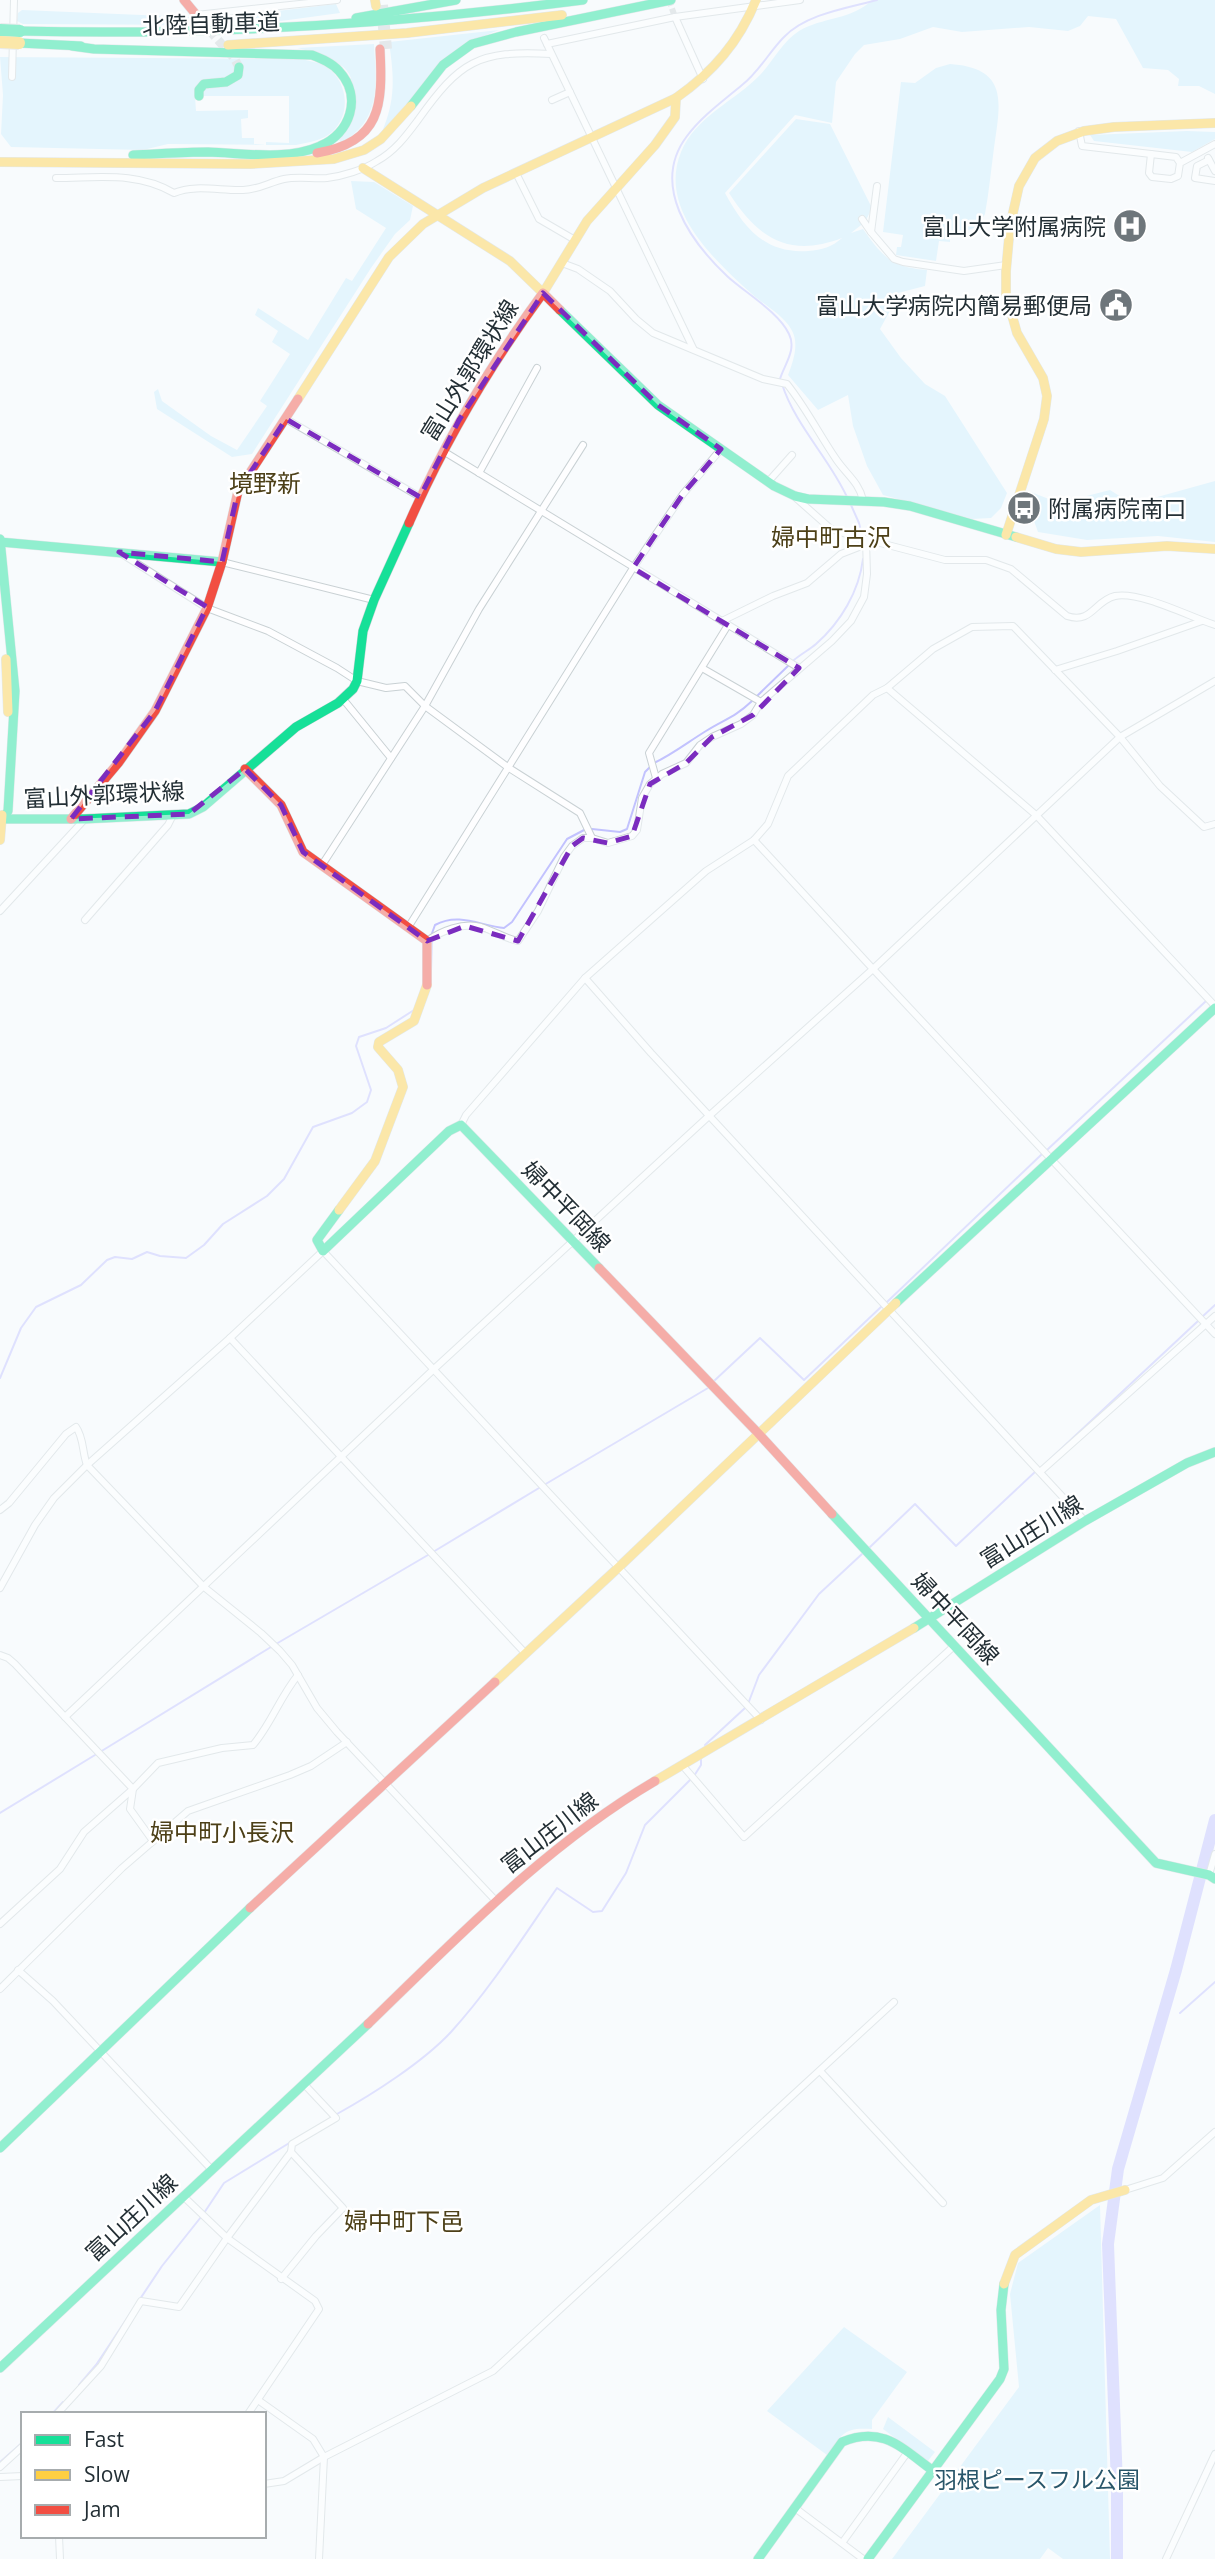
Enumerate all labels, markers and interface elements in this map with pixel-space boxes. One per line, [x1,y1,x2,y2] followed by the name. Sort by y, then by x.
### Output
[141,5,281,41] street label: 北陸自動車道
[1111,207,1149,245] hospital icon: 富山大学附属病院
[922,210,1106,242] place label: 富山大学附属病院
[1097,286,1135,324] public building icon: 富山大学病院内簡易郵便局
[816,289,1092,321] place label: 富山大学病院内簡易郵便局
[413,293,525,447] street label: 富山外郭環状線
[229,466,301,499] district label: 境野新
[1005,489,1043,527] bus stop icon: 附属病院南口
[1048,492,1186,524] place label: 附属病院南口
[771,520,891,553] district label: 婦中町古沢
[23,774,185,814] street label: 富山外郭環状線
[516,1154,618,1258] street label: 婦中平岡線
[974,1487,1088,1575] street label: 富山庄川線
[905,1565,1007,1671] street label: 婦中平岡線
[494,1784,604,1880] street label: 富山庄川線
[150,1815,294,1848] district label: 婦中町小長沢
[78,2166,184,2268] street label: 富山庄川線
[344,2204,464,2237] district label: 婦中町下邑
[21,2412,266,2538] legend
[84,2425,124,2453] text: Fast
[84,2460,130,2488] text: Slow
[934,2463,1140,2495] park label: 羽根ピースフル公園
[82,2495,121,2523] text: Jam

